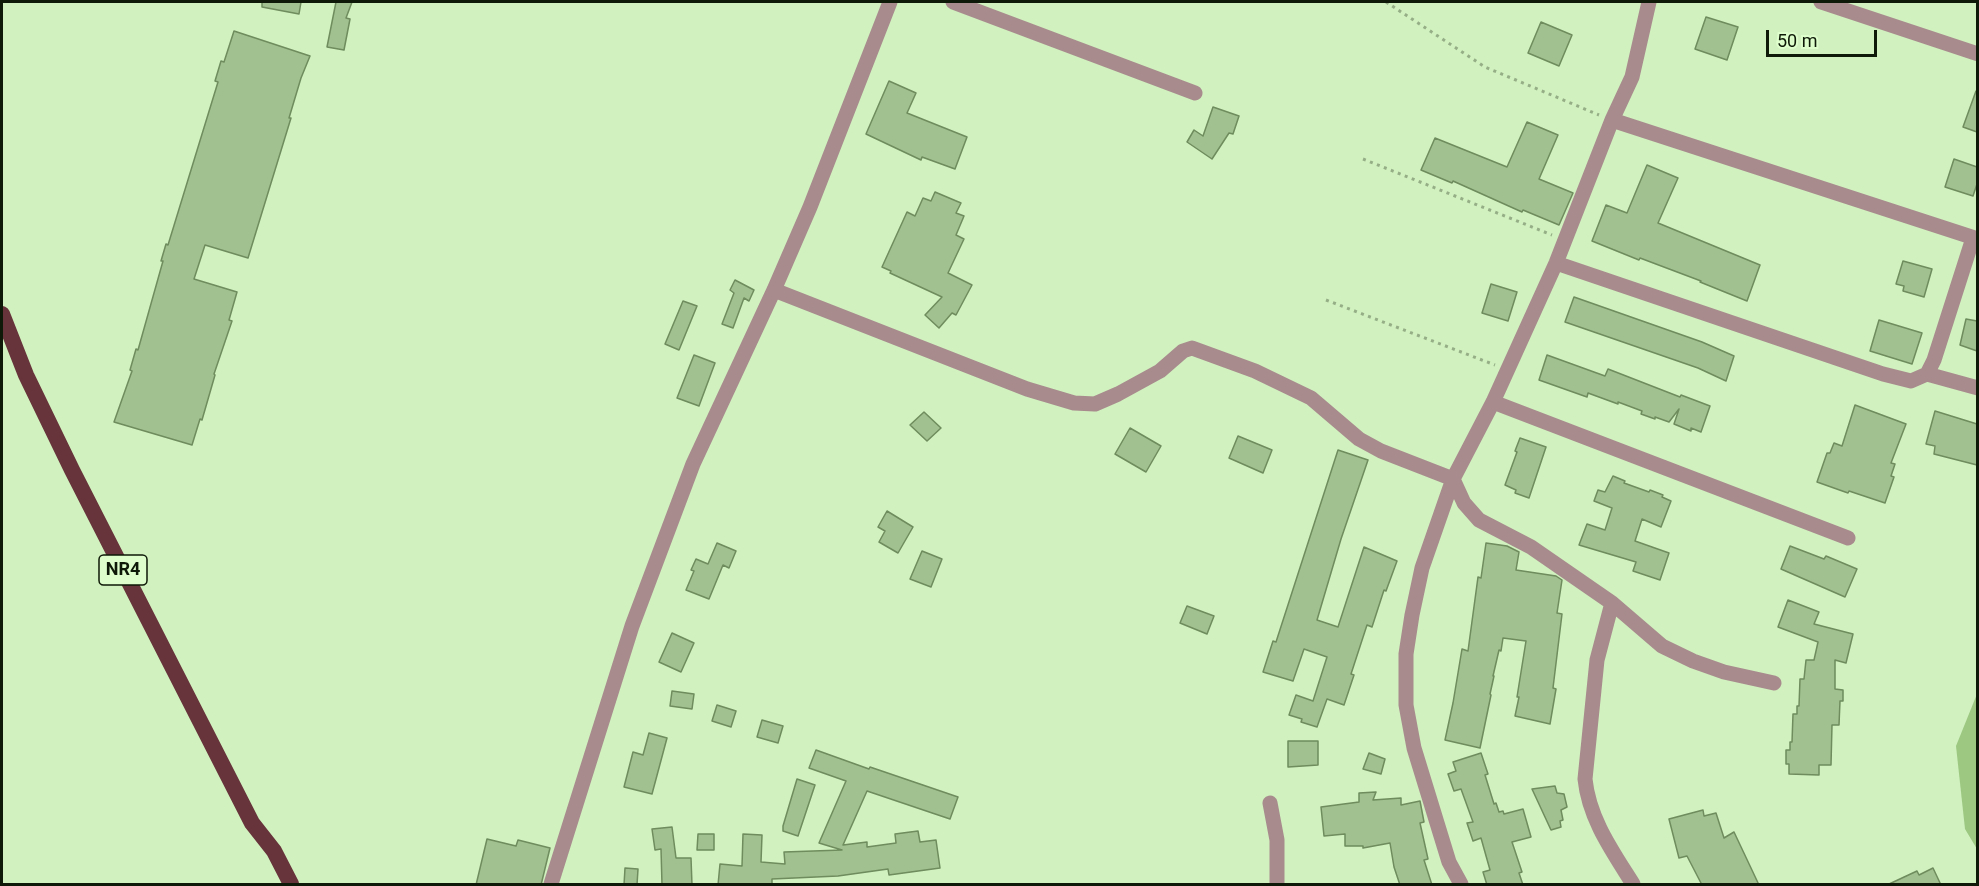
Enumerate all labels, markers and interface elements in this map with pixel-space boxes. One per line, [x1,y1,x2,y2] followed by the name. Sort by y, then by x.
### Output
[1769,18,1880,56] scale bar
[1777,30,1817,51] text: 50 m
[99,555,147,585] road number: NR4

